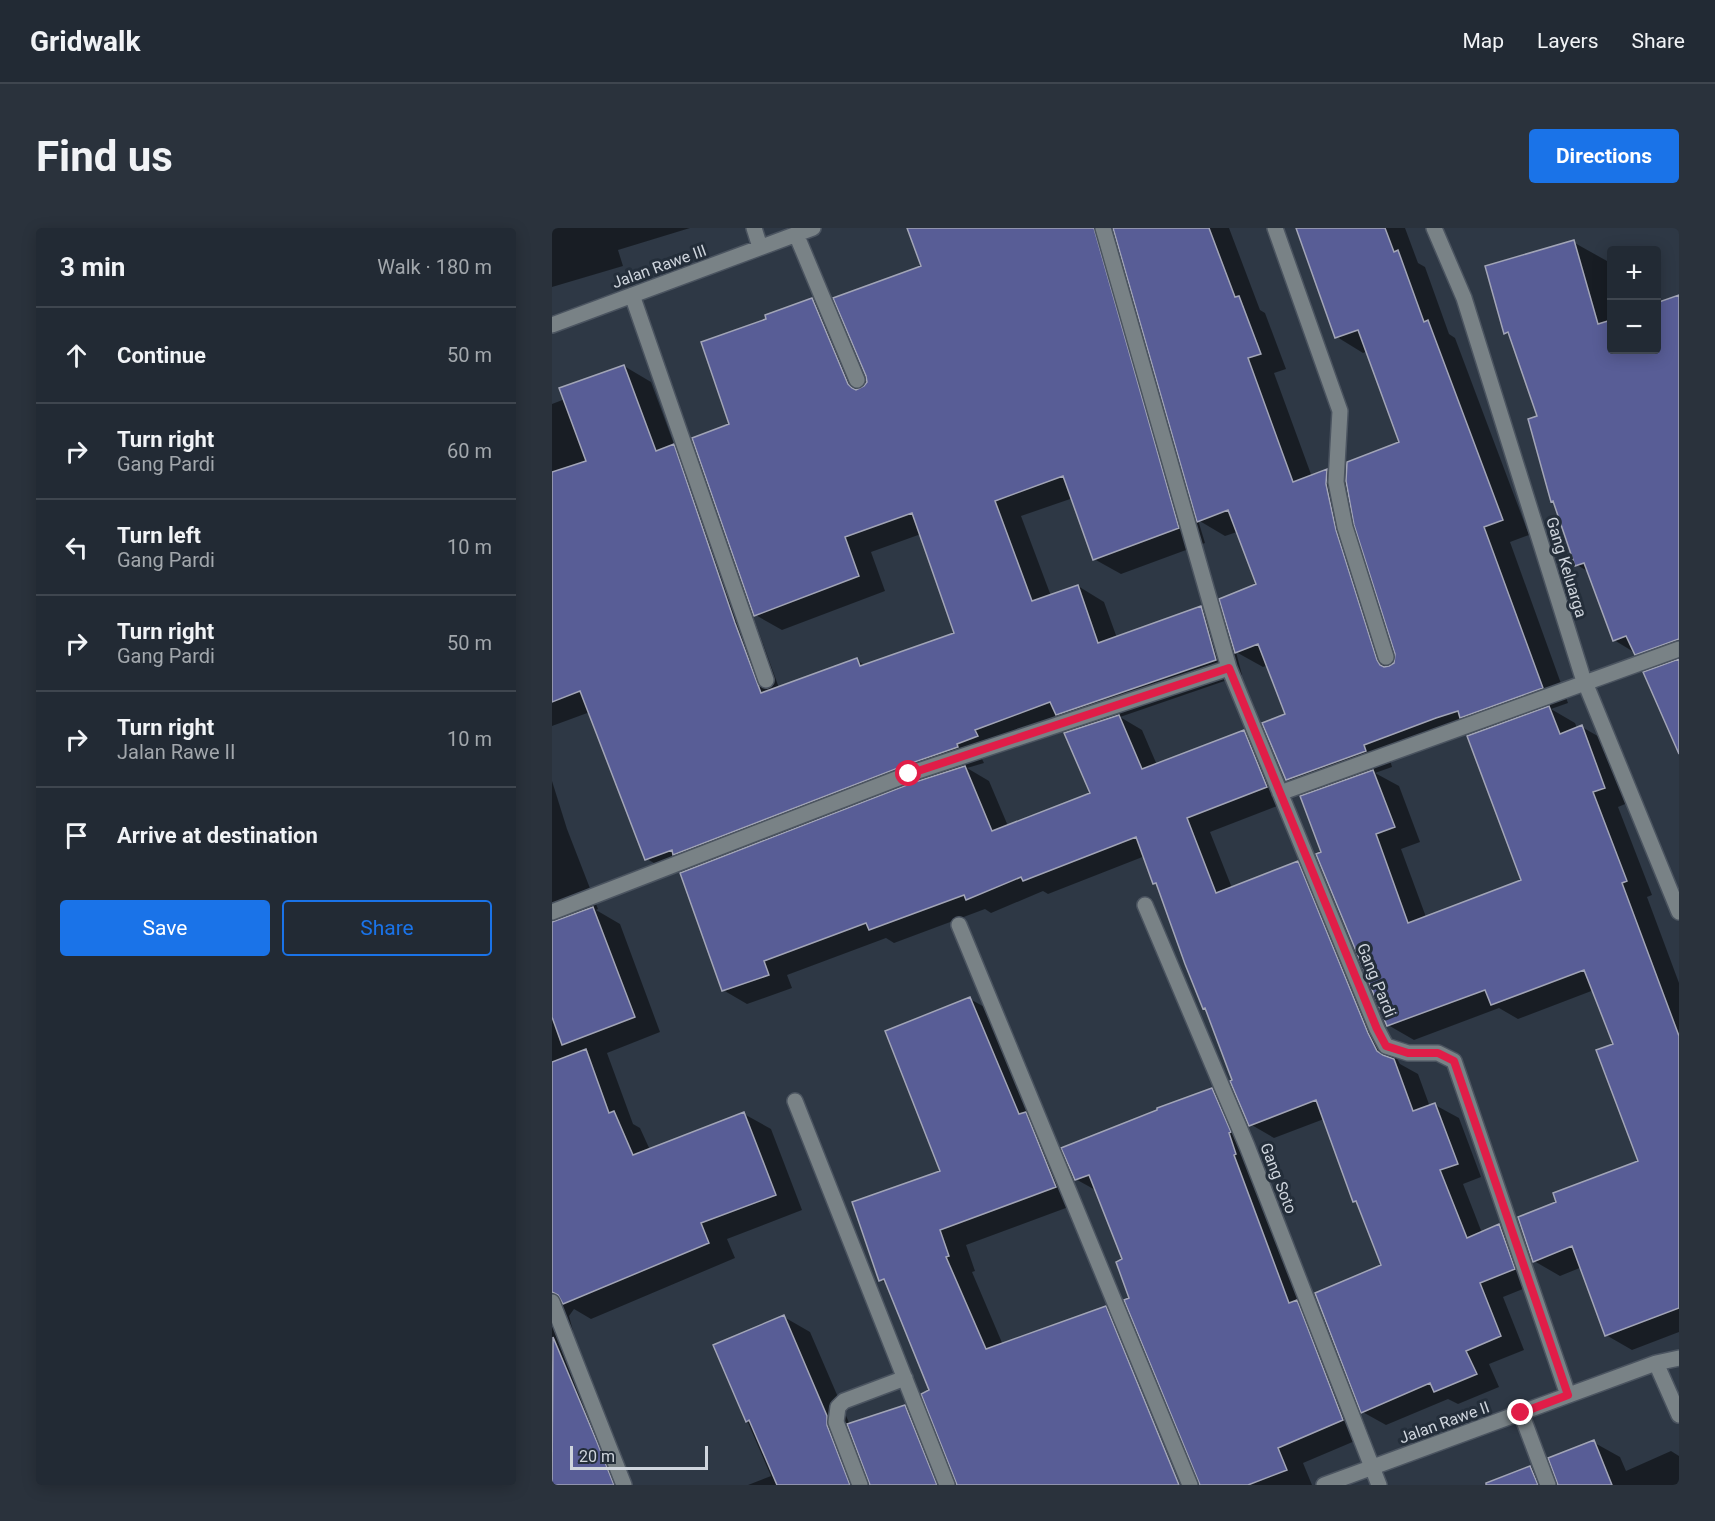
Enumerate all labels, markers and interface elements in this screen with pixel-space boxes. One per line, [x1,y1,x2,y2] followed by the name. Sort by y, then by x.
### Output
[30,25,140,58] text: Gridwalk
[1462,29,1504,53] text: Map
[1537,29,1598,53] text: Layers
[1631,29,1685,53] text: Share
[1529,129,1679,183] button: Directions
[36,132,173,181] text: Find us
[609,241,709,292] street label: Jalan Rawe III
[1607,246,1661,354] map controls
[1607,246,1661,300] button: +
[60,252,125,282] text: 3 min
[377,255,492,279] text: Walk · 180 m
[1607,300,1661,354] button: −
[60,339,93,372] icon: ahead
[117,343,206,368] text: Continue
[447,343,492,367] text: 50 m
[117,427,214,452] text: Turn right
[60,435,93,468] icon: right
[447,439,492,463] text: 60 m
[117,452,215,476] text: Gang Pardi
[1542,515,1591,620] street label: Gang Keluarga
[117,523,201,548] text: Turn left
[60,531,93,564] icon: left
[447,535,492,559] text: 10 m
[117,548,215,572] text: Gang Pardi
[117,619,214,644] text: Turn right
[60,627,93,660] icon: right
[447,631,492,655] text: 50 m
[117,644,215,668] text: Gang Pardi
[117,715,214,740] text: Turn right
[60,723,93,756] icon: right
[447,727,492,751] text: 10 m
[117,740,235,764] text: Jalan Rawe II
[895,760,921,786] route start
[60,819,93,852] icon: arrive
[117,823,318,848] text: Arrive at destination
[60,900,270,956] button: Save
[282,900,492,956] button: Share
[1353,940,1400,1020] street label: Gang Pardi
[1256,1140,1301,1216] street label: Gang Soto
[1396,1397,1492,1448] street label: Jalan Rawe II
[1507,1399,1533,1425] route end
[570,1443,708,1470] scale bar
[579,1447,615,1466] text: 20 m

